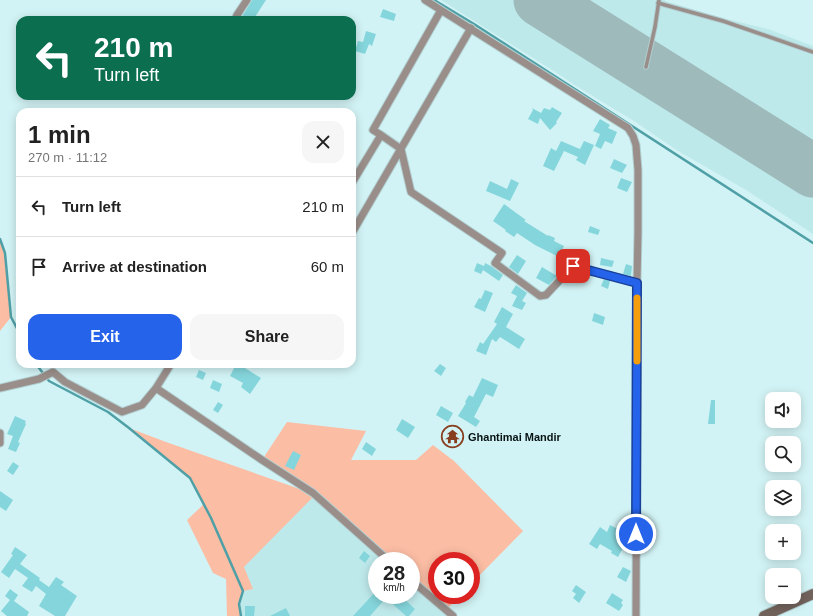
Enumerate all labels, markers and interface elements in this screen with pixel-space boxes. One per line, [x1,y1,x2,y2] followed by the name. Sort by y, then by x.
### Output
[28,32,80,84] icon: left
[94,32,173,63] text: 210 m
[94,65,159,85] text: Turn left
[28,121,91,148] text: 1 min
[302,121,344,163] button: close
[28,150,107,165] text: 270 m · 11:12
[28,196,50,218] icon: left
[62,198,121,215] text: Turn left
[302,198,344,215] text: 210 m
[556,249,590,283] pin
[562,255,584,277] icon: arrive
[28,256,50,278] icon: arrive
[62,258,207,275] text: Arrive at destination
[311,258,344,275] text: 60 m
[28,314,182,360] button: Exit
[190,314,344,360] button: Share
[765,392,801,604] map controls
[765,392,801,428] button: sound
[439,424,465,450] temple icon: Ghantimai Mandir
[468,431,562,443] place label: Ghantimai Mandir
[765,436,801,472] button: search
[765,480,801,516] button: layers
[615,513,657,555] position arrow
[765,524,801,560] button: +
[428,552,480,604] speed limit sign: 30
[383,562,405,584] text: 28
[765,568,801,604] button: −
[383,582,405,593] text: km/h

